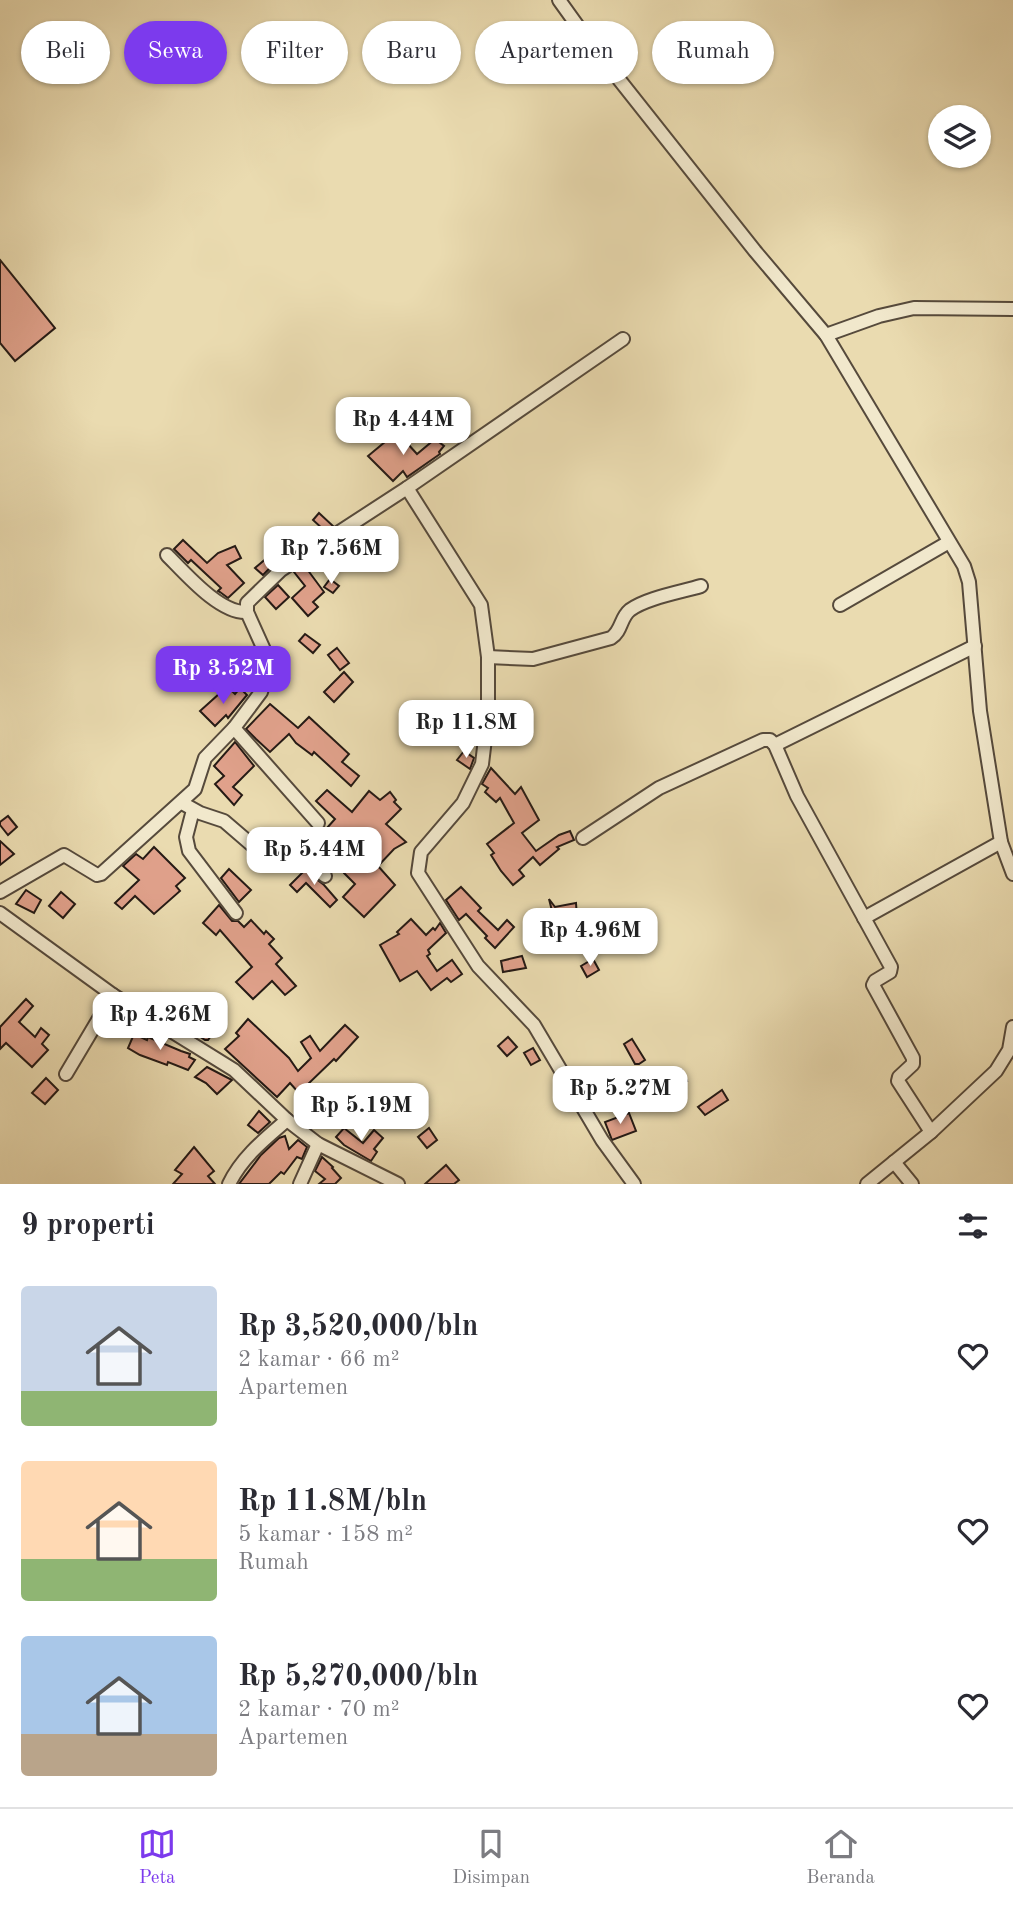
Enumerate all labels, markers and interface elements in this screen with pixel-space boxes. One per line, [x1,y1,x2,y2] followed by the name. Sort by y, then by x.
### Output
[21,21,110,84] chip: Beli
[124,21,227,84] chip: Sewa
[241,21,348,84] chip: Filter
[362,21,461,84] chip: Baru
[475,21,638,84] chip: Apartemen
[652,21,774,84] chip: Rumah
[928,105,991,168] map controls
[928,105,991,168] button: layers
[331,398,475,457] pin: Rp 4.44M
[352,408,454,431] text: Rp 4.44M
[259,526,403,586] pin: Rp 7.56M
[280,537,382,560] text: Rp 7.56M
[151,646,295,706] pin: Rp 3.52M
[172,657,274,680] text: Rp 3.52M
[394,700,538,760] pin: Rp 11.8M
[415,711,517,734] text: Rp 11.8M
[242,828,386,887] pin: Rp 5.44M
[263,838,365,861] text: Rp 5.44M
[518,908,662,968] pin: Rp 4.96M
[539,919,641,942] text: Rp 4.96M
[88,992,232,1052] pin: Rp 4.26M
[109,1003,211,1026] text: Rp 4.26M
[548,1066,692,1126] pin: Rp 5.27M
[569,1077,671,1100] text: Rp 5.27M
[289,1084,433,1143] pin: Rp 5.19M
[310,1094,412,1117] text: Rp 5.19M
[954,1207,992,1245] icon: filters
[21,1211,155,1241] text: 9 properti
[238,1312,478,1342] text: Rp 3,520,000/bln
[77,1314,161,1398] icon: home
[954,1337,992,1375] icon: heart
[238,1348,400,1371] text: 2 kamar · 66 m²
[238,1376,348,1399] text: Apartemen
[238,1487,427,1517] text: Rp 11.8M/bln
[77,1489,161,1573] icon: home
[954,1512,992,1550] icon: heart
[238,1523,413,1546] text: 5 kamar · 158 m²
[238,1551,309,1574] text: Rumah
[238,1662,478,1692] text: Rp 5,270,000/bln
[77,1664,161,1748] icon: home
[954,1687,992,1725] icon: heart
[238,1698,400,1721] text: 2 kamar · 70 m²
[238,1726,348,1749] text: Apartemen
[138,1825,176,1890] tab: Peta
[452,1825,530,1890] tab: Disimpan
[806,1825,875,1890] tab: Beranda

